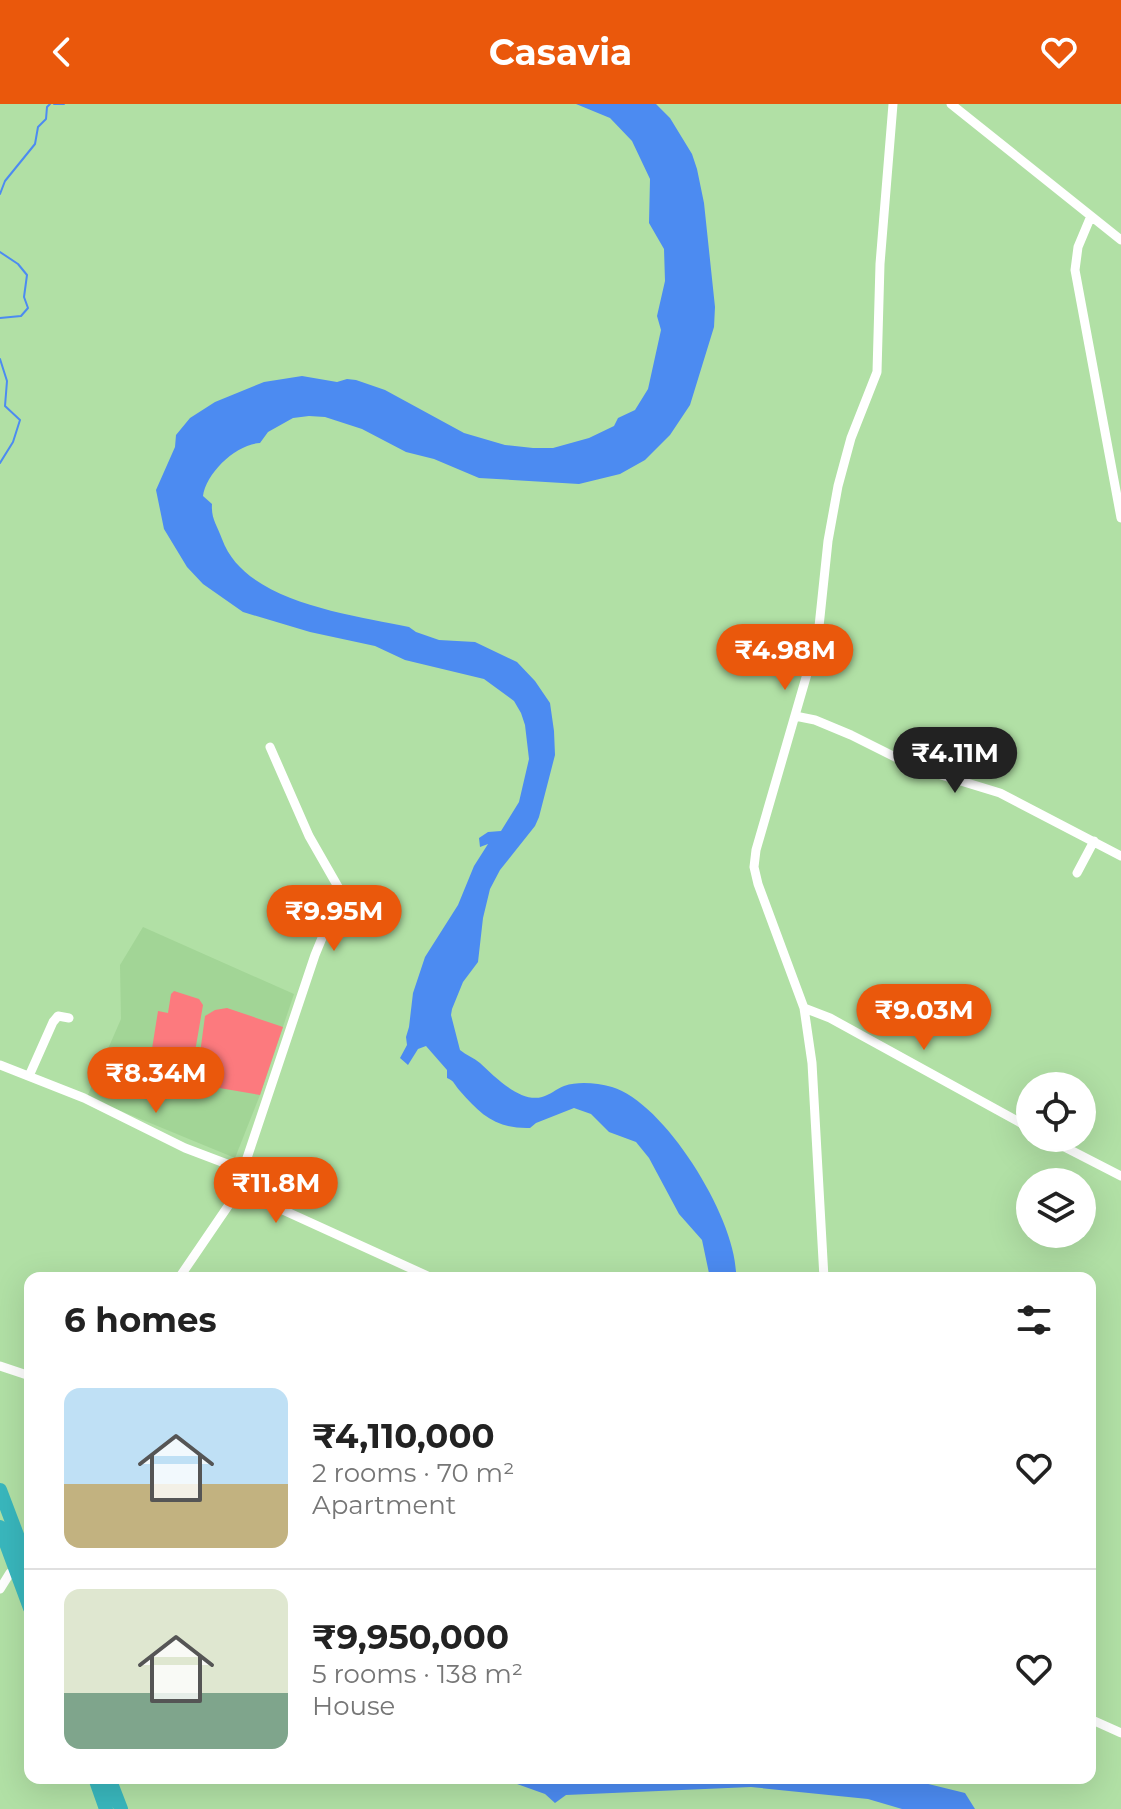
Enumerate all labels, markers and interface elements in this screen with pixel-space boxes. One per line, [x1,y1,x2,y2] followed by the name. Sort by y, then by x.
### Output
[40,30,84,74] icon: back
[489,30,632,74] text: Casavia
[1037,30,1081,74] icon: heart
[720,624,850,692] pin: ₹4.98M
[734,634,836,666] text: ₹4.98M
[890,727,1020,795] pin: ₹4.11M
[911,737,999,769] text: ₹4.11M
[269,885,399,953] pin: ₹9.95M
[285,895,383,927] text: ₹9.95M
[859,984,989,1052] pin: ₹9.03M
[874,994,974,1026] text: ₹9.03M
[91,1047,221,1115] pin: ₹8.34M
[105,1057,207,1089] text: ₹8.34M
[1016,1072,1096,1248] map controls
[1016,1072,1096,1152] button: locate
[211,1157,341,1225] pin: ₹11.8M
[232,1167,320,1199] text: ₹11.8M
[1016,1168,1096,1248] button: layers
[1012,1298,1056,1342] icon: filters
[64,1299,217,1341] text: 6 homes
[312,1415,495,1457] text: ₹4,110,000
[128,1420,224,1516] icon: home
[1012,1446,1056,1490] icon: heart
[312,1457,514,1489] text: 2 rooms · 70 m²
[312,1489,456,1521] text: Apartment
[312,1616,509,1658] text: ₹9,950,000
[128,1621,224,1717] icon: home
[1012,1647,1056,1691] icon: heart
[312,1658,523,1690] text: 5 rooms · 138 m²
[312,1690,395,1722] text: House

